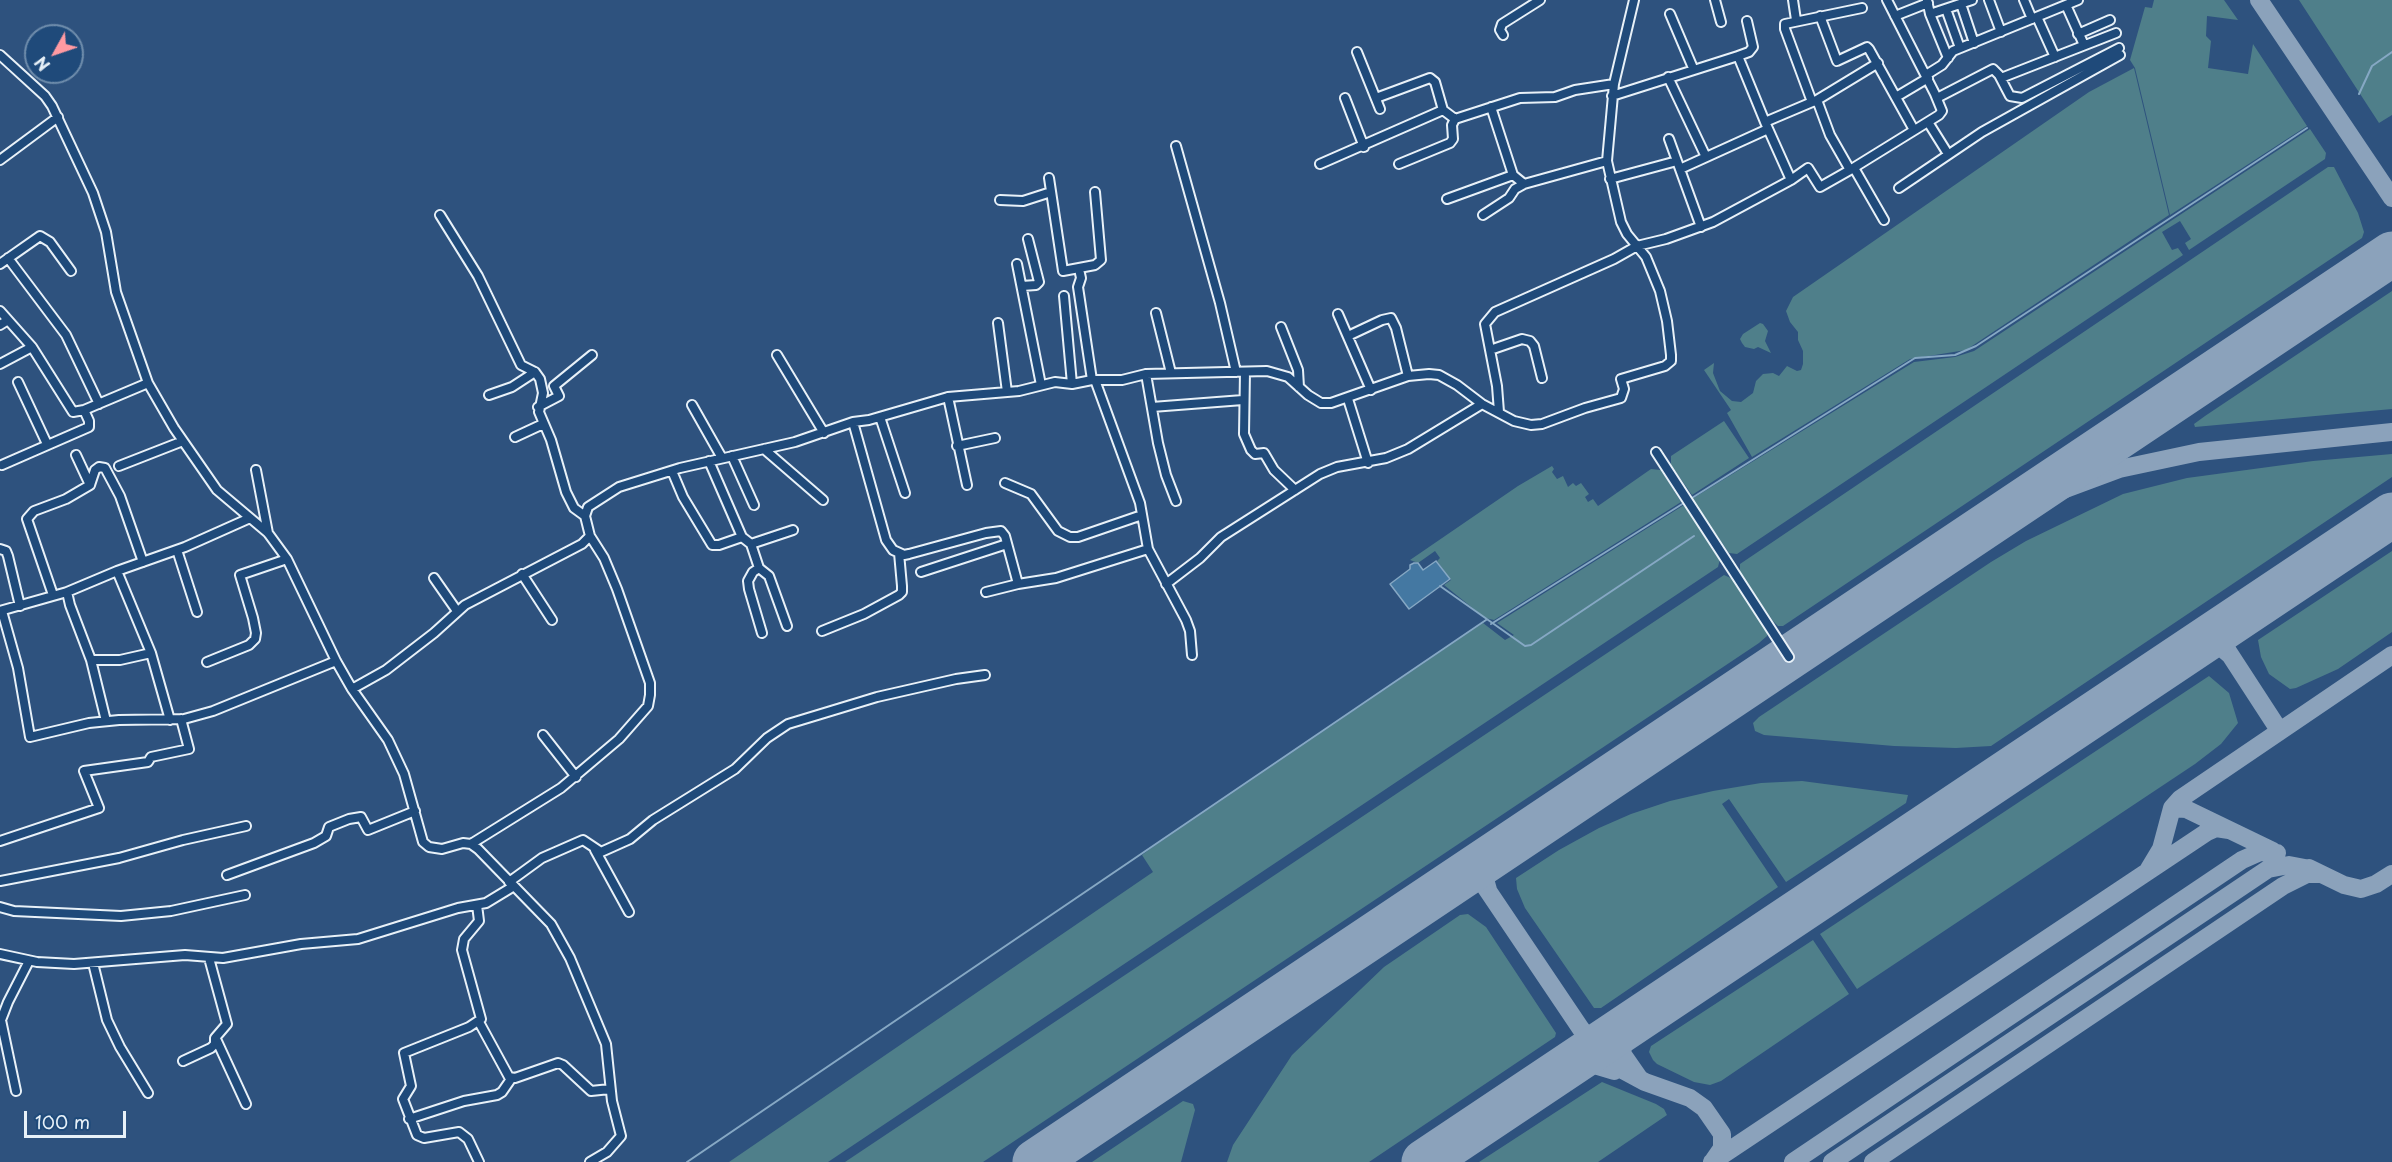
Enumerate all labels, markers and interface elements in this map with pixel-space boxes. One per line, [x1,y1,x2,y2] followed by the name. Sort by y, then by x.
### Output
[24,24,84,84] north arrow
[28,52,55,77] text: N
[27,1099,129,1137] scale bar
[35,1108,90,1135] text: 100 m

